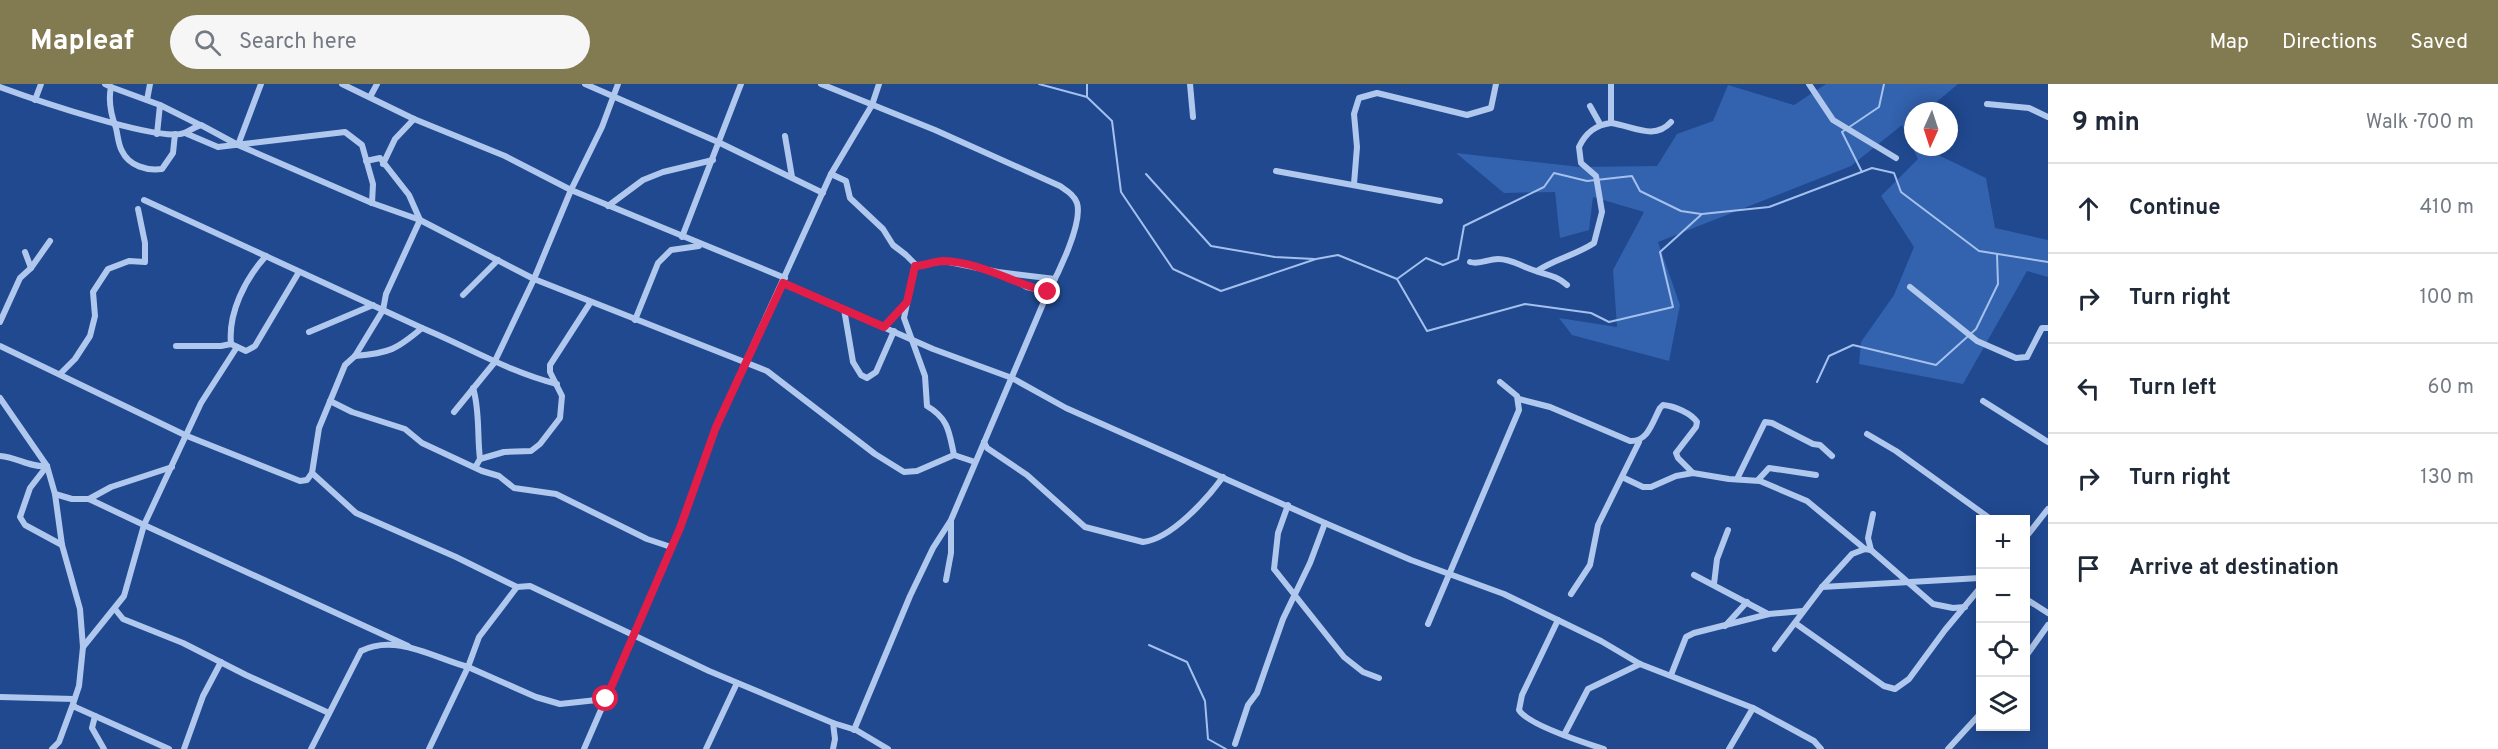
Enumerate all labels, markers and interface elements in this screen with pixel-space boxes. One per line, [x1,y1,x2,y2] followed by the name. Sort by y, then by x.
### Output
[170,15,590,69] search box
[30,24,134,60] text: Mapleaf
[191,26,224,59] icon: search
[239,29,357,56] text: Search here
[2209,29,2249,56] text: Map
[2282,29,2377,56] text: Directions
[2410,29,2468,56] text: Saved
[1904,102,1958,156] north arrow
[2072,107,2140,140] text: 9 min
[2366,110,2474,136] text: Walk · 700 m
[2072,192,2105,225] icon: ahead
[2129,195,2220,222] text: Continue
[2420,195,2474,221] text: 410 m
[1034,278,1060,304] route end
[2072,282,2105,315] icon: right
[2129,285,2231,312] text: Turn right
[2419,285,2474,311] text: 100 m
[2072,372,2105,405] icon: left
[2129,375,2217,402] text: Turn left
[2428,375,2474,401] text: 60 m
[2072,462,2105,495] icon: right
[2129,465,2231,492] text: Turn right
[2420,465,2474,491] text: 130 m
[1976,515,2030,731] map controls
[1976,515,2030,569] button: +
[2072,552,2105,585] icon: arrive
[2129,555,2339,582] text: Arrive at destination
[1976,569,2030,623] button: −
[1976,623,2030,677] button: locate
[1976,677,2030,731] button: layers
[592,685,618,711] route start

